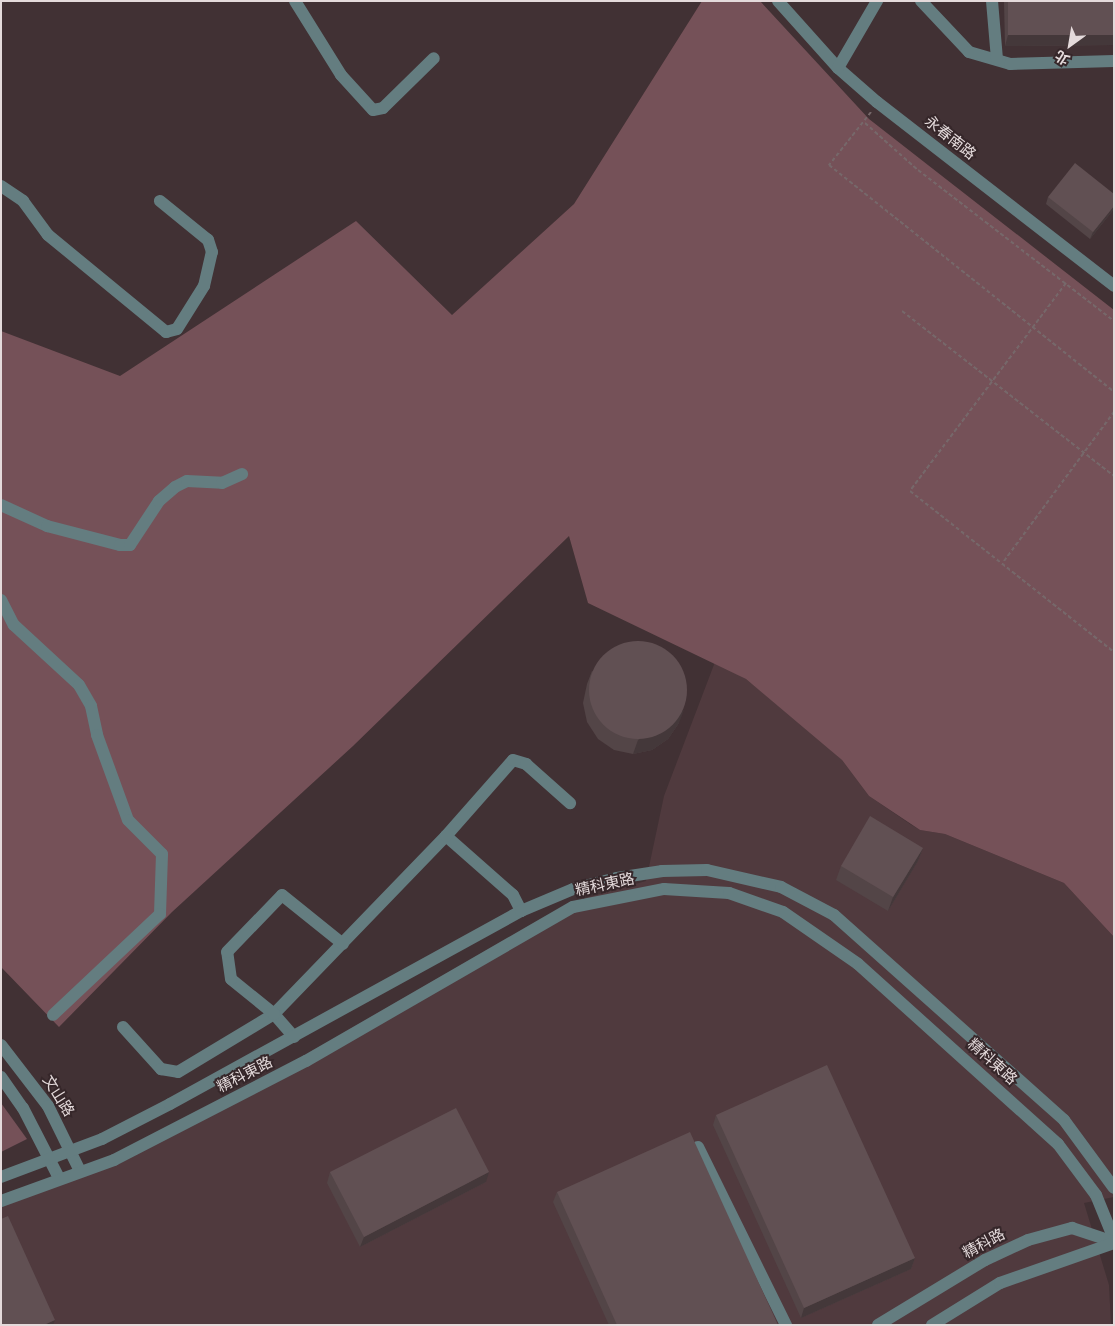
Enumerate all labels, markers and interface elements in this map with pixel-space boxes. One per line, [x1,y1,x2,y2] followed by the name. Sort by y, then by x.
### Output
[1045,20,1095,70] north arrow
[1051,46,1073,69] text: 北
[921,112,979,164] street label: 永春南路
[574,870,636,900] street label: 精科東路
[964,1035,1020,1089] street label: 精科東路
[214,1053,276,1097] street label: 精科東路
[38,1072,78,1120] street label: 文山路
[960,1225,1008,1263] street label: 精科路

